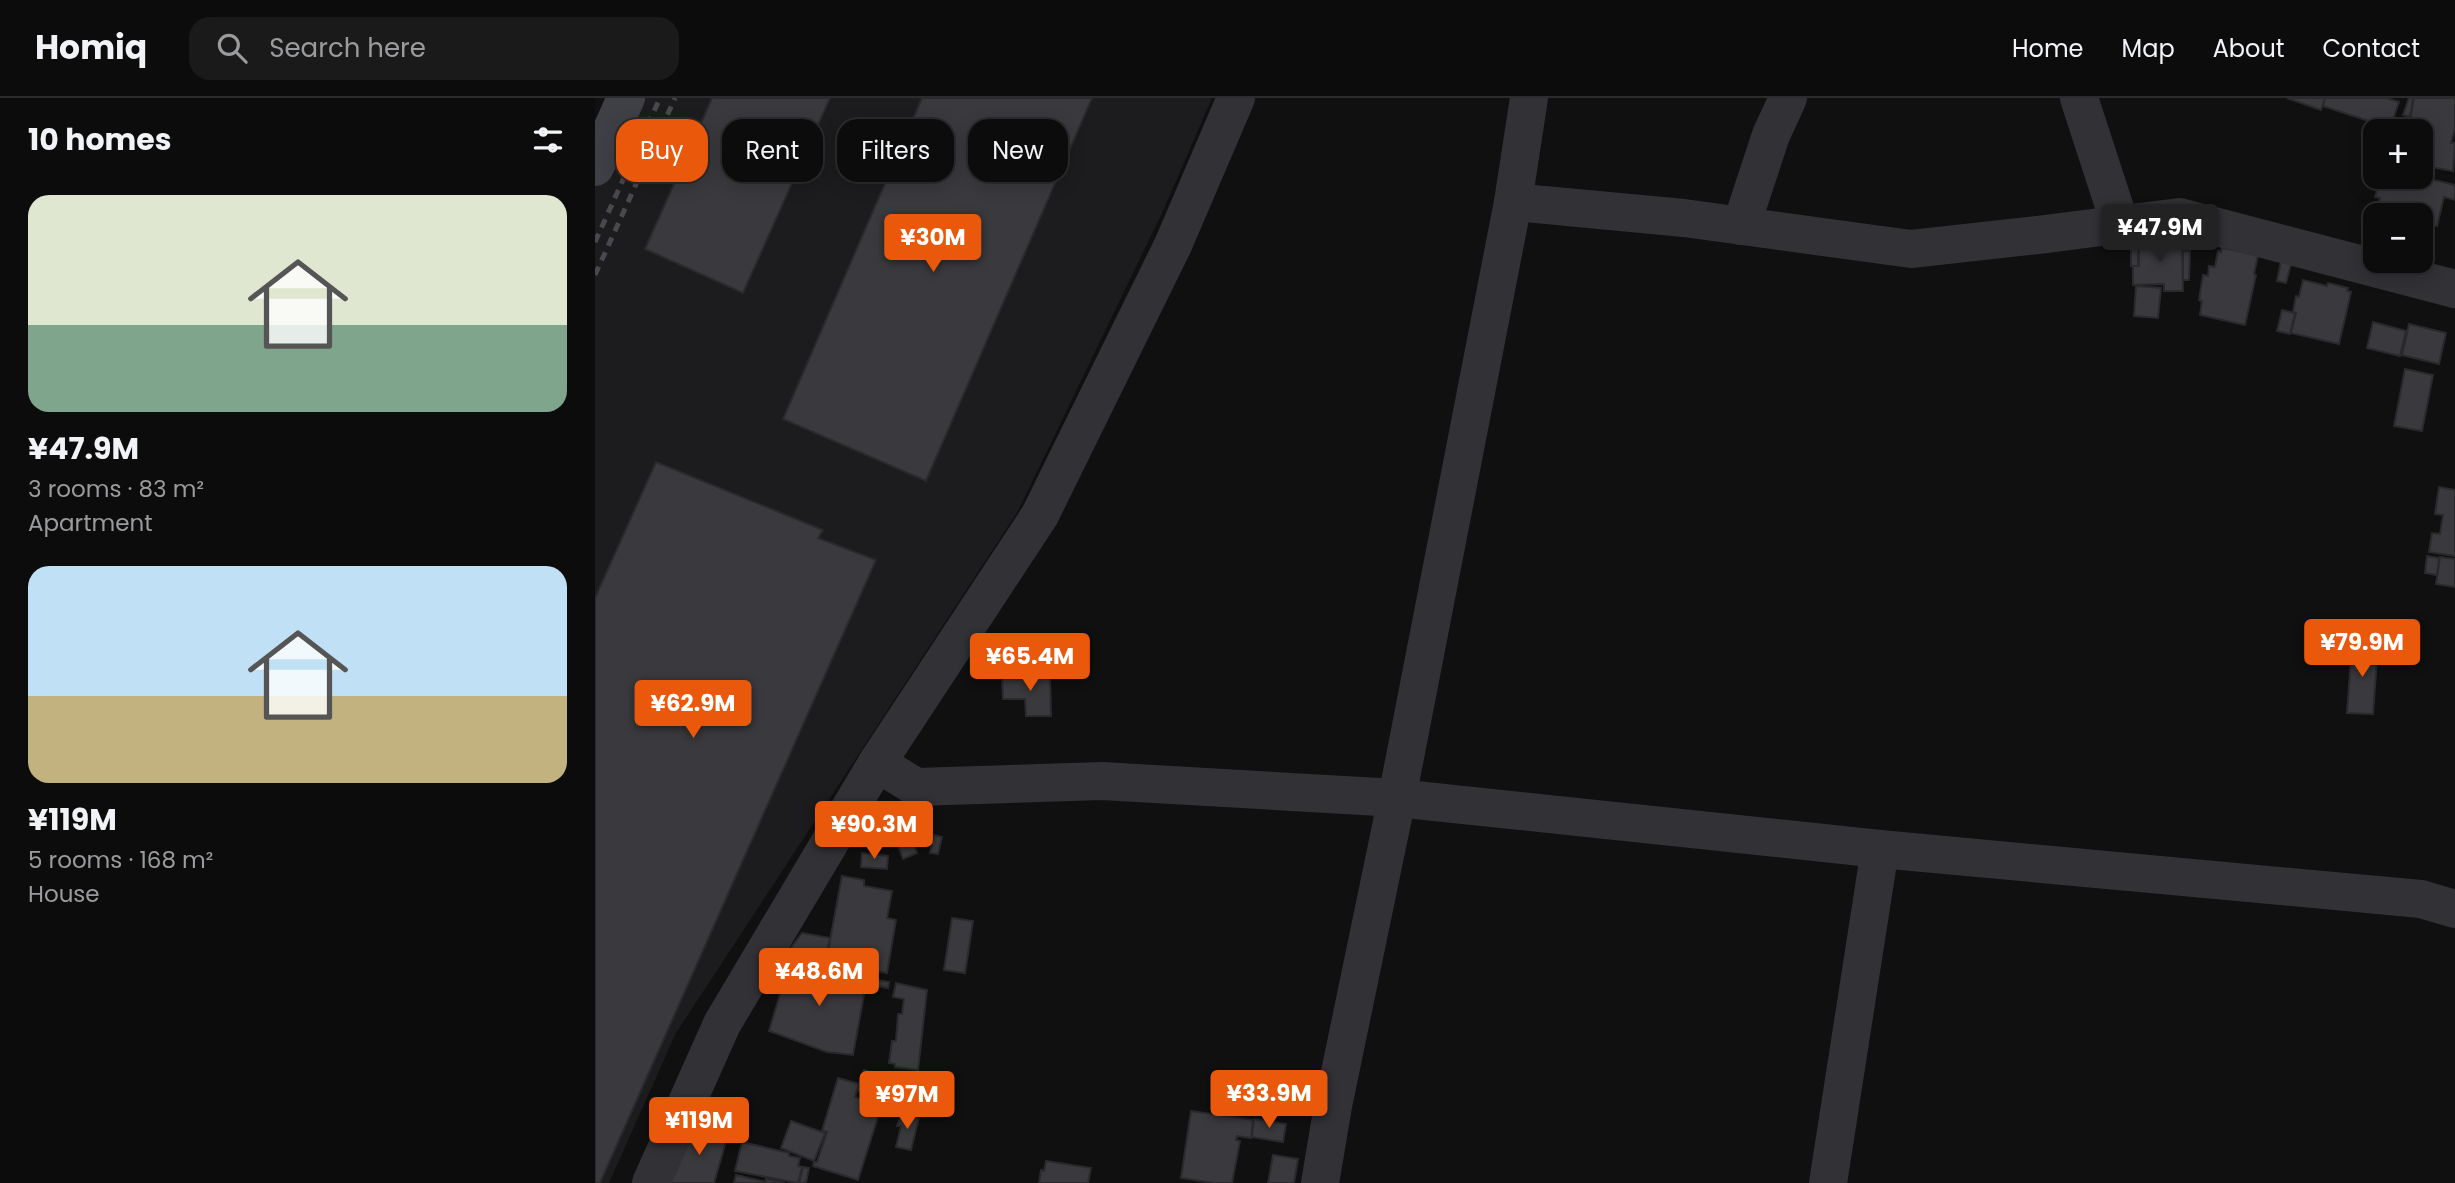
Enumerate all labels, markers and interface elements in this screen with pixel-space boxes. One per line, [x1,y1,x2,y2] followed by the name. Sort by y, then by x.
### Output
[189,17,679,80] search box
[35,24,147,71] text: Homiq
[213,29,251,67] icon: search
[269,30,426,66] text: Search here
[2012,32,2084,65] text: Home
[2122,32,2175,65] text: Map
[2213,32,2284,65] text: About
[2322,32,2420,65] text: Contact
[28,118,172,161] text: 10 homes
[616,119,708,182] chip: Buy
[722,119,823,182] chip: Rent
[837,119,954,182] chip: Filters
[968,119,1068,182] chip: New
[2363,119,2433,273] map controls
[2363,119,2433,189] button: +
[529,121,567,159] icon: filters
[2363,203,2433,273] button: −
[2103,204,2217,264] pin: ¥47.9M
[2117,211,2203,243] text: ¥47.9M
[892,214,974,274] pin: ¥30M
[900,221,966,253] text: ¥30M
[235,241,361,367] icon: home
[28,427,139,470] text: ¥47.9M
[28,473,204,505] text: 3 rooms · 83 m²
[28,507,153,539] text: Apartment
[235,612,361,738] icon: home
[2305,620,2419,679] pin: ¥79.9M
[2320,626,2404,658] text: ¥79.9M
[973,634,1087,693] pin: ¥65.4M
[986,640,1074,672] text: ¥65.4M
[636,680,750,740] pin: ¥62.9M
[651,687,735,719] text: ¥62.9M
[28,798,117,841] text: ¥119M
[817,802,931,861] pin: ¥90.3M
[831,808,917,840] text: ¥90.3M
[28,844,213,876] text: 5 rooms · 168 m²
[28,878,100,910] text: House
[762,948,876,1008] pin: ¥48.6M
[775,955,863,987] text: ¥48.6M
[1212,1070,1326,1130] pin: ¥33.9M
[866,1072,948,1131] pin: ¥97M
[1226,1077,1312,1109] text: ¥33.9M
[876,1078,939,1110] text: ¥97M
[650,1098,748,1157] pin: ¥119M
[665,1104,733,1136] text: ¥119M

